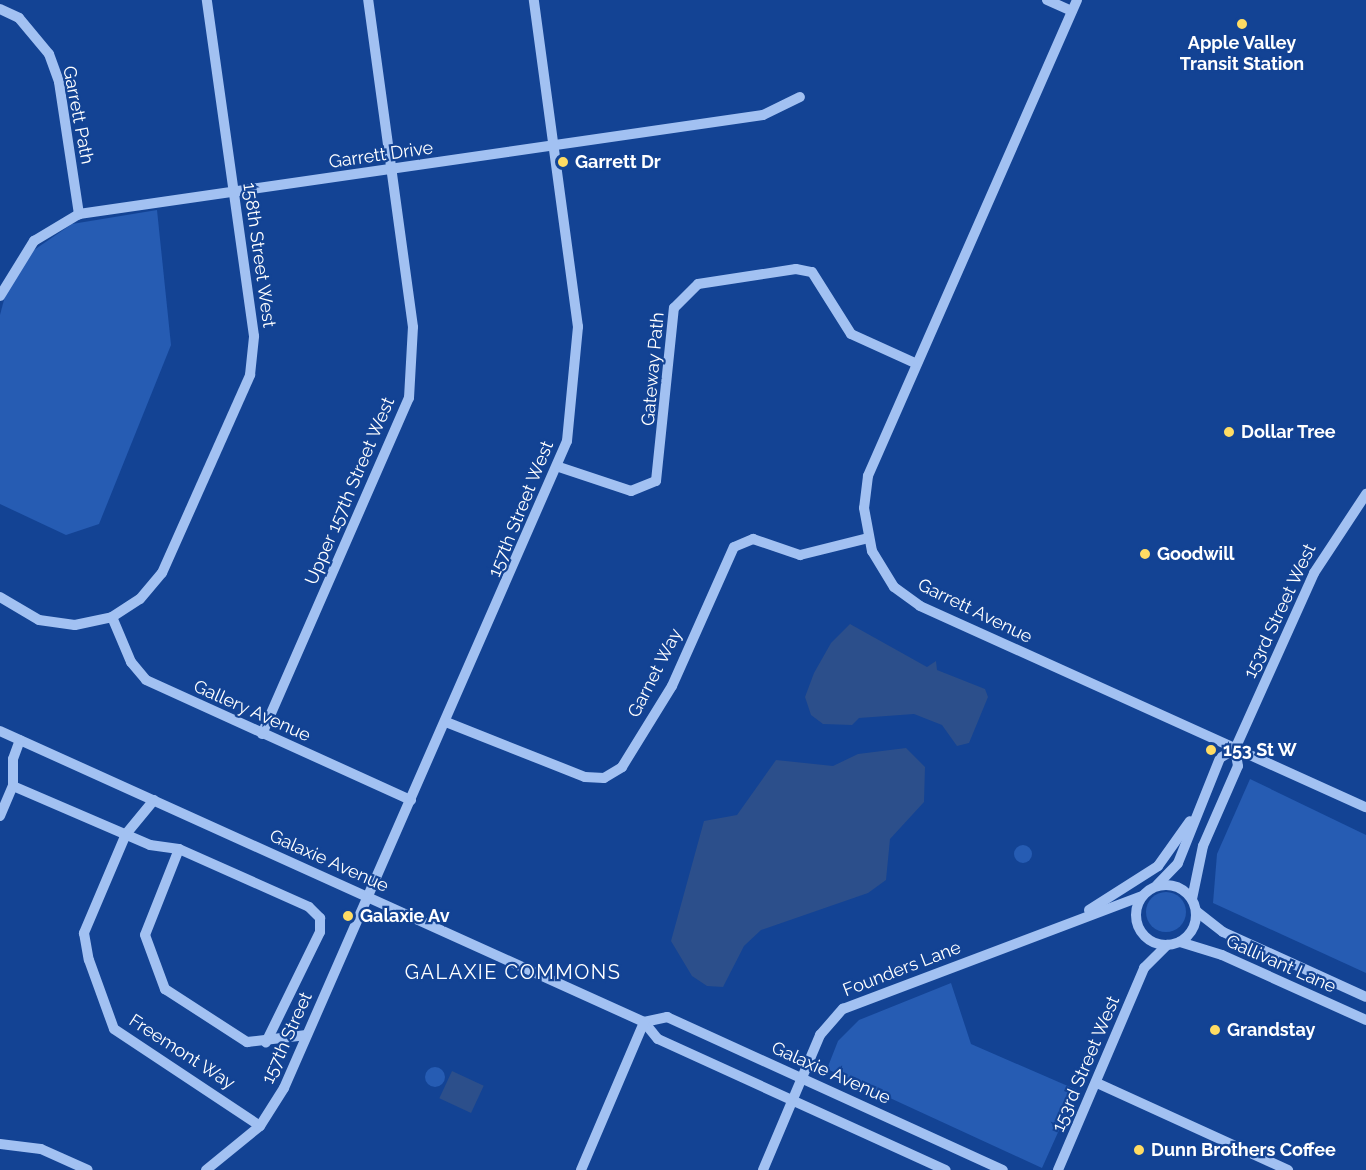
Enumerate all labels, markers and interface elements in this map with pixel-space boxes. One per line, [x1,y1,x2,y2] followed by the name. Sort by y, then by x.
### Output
[1235,17,1249,31] marker: Apple Valley Transit Station
[1180,33,1304,76] place label: Apple Valley Transit Station
[58,64,98,166] street label: Garrett Path
[327,137,435,173] street label: Garrett Drive
[575,151,661,173] place label: Garrett Dr
[556,155,570,169] marker: Garrett Dr
[238,181,280,329] street label: 158th Street West
[637,311,669,427] street label: Gateway Path
[300,393,400,589] street label: Upper 157th Street West
[1241,421,1336,443] place label: Dollar Tree
[1222,425,1236,439] marker: Dollar Tree
[484,437,558,581] street label: 157th Street West
[1239,540,1321,682] street label: 153rd Street West
[1157,543,1235,565] place label: Goodwill
[1138,547,1152,561] marker: Goodwill
[914,574,1036,648] street label: Garrett Avenue
[623,625,687,721] street label: Garnet Way
[190,675,314,747] street label: Gallery Avenue
[1223,739,1297,761] place label: 153 St W
[1204,743,1218,757] marker: 153 St W
[266,825,392,897] street label: Galaxie Avenue
[360,905,450,927] place label: Galaxie Av
[341,909,355,923] marker: Galaxie Av
[1223,930,1339,998] street label: Gallivant Lane
[840,937,964,1001] street label: Founders Lane
[405,960,621,984] district label: GALAXIE COMMONS
[257,989,317,1087] street label: 157th Street
[1047,992,1125,1136] street label: 153rd Street West
[125,1010,239,1094] street label: Freemont Way
[1227,1019,1315,1041] place label: Grandstay
[1208,1023,1222,1037] marker: Grandstay
[768,1037,894,1109] street label: Galaxie Avenue
[1151,1139,1336,1161] place label: Dunn Brothers Coffee
[1132,1143,1146,1157] marker: Dunn Brothers Coffee

